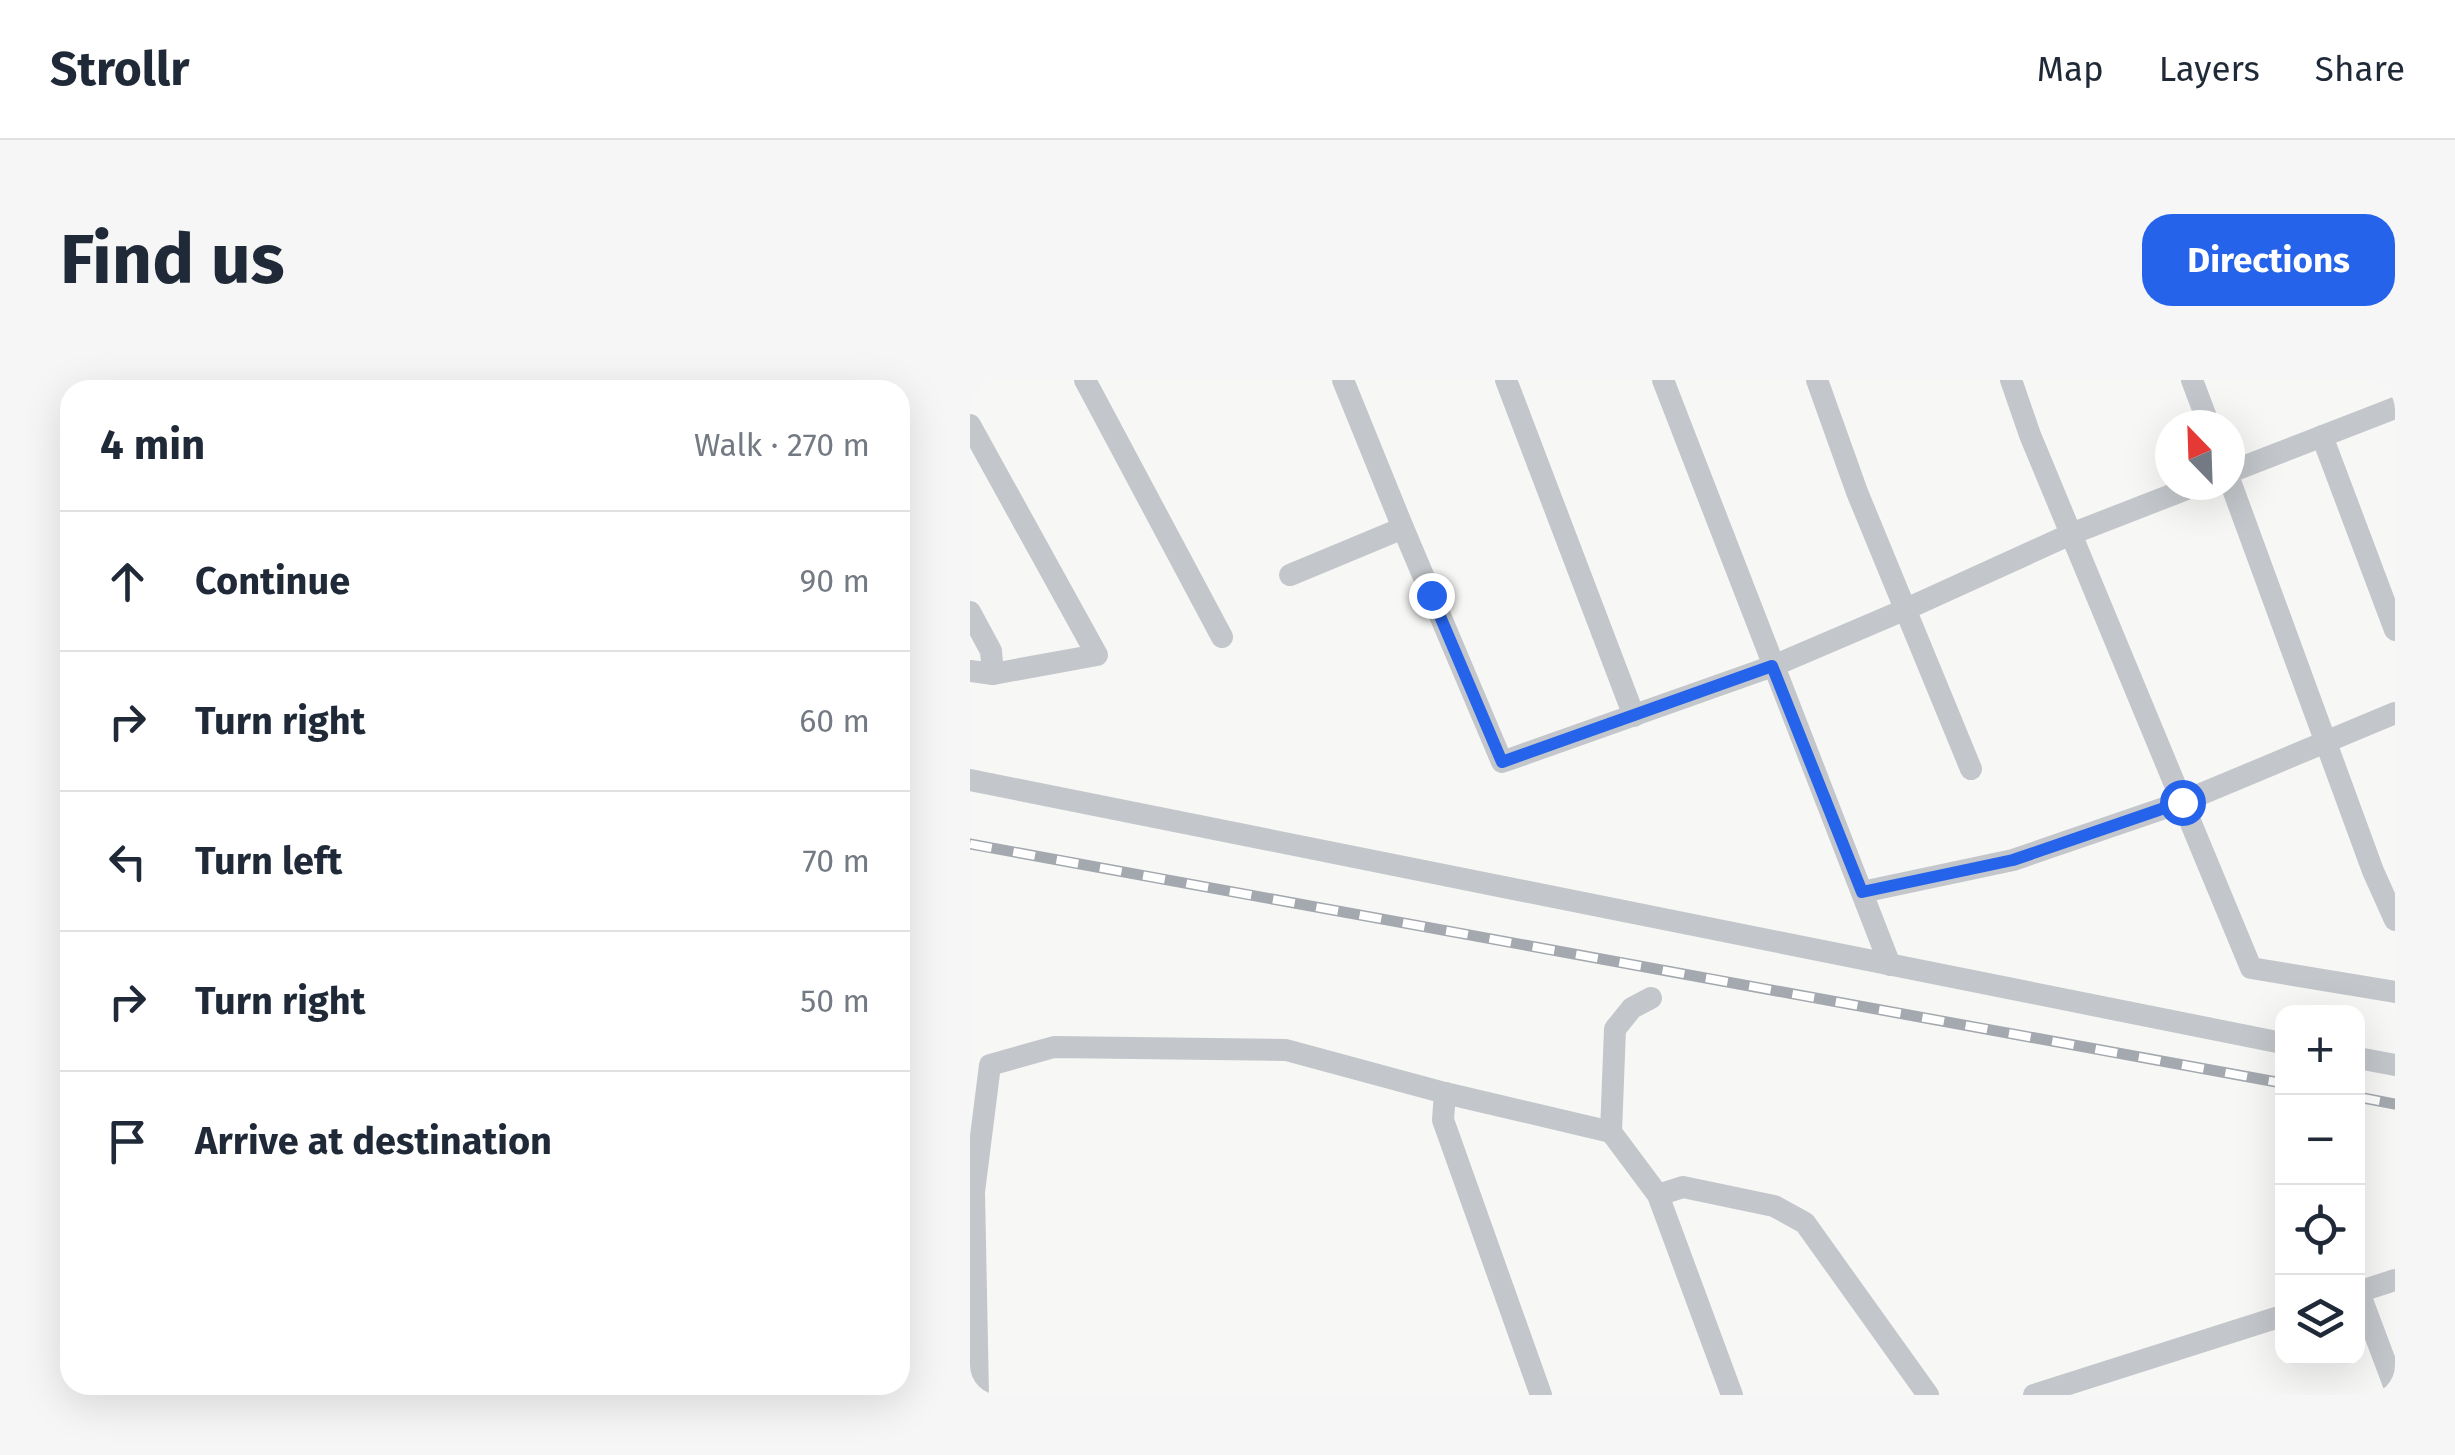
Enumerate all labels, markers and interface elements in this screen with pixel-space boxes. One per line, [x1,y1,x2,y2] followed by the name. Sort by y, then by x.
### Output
[50,40,190,98] text: Strollr
[2037,48,2104,90] text: Map
[2159,48,2260,90] text: Layers
[2315,48,2405,90] text: Share
[2142,214,2395,306] button: Directions
[60,218,285,302] text: Find us
[2155,410,2245,500] north arrow
[100,420,205,470] text: 4 min
[694,426,870,464] text: Walk · 270 m
[100,554,155,609] icon: ahead
[195,558,350,604] text: Continue
[799,562,870,600] text: 90 m
[1409,573,1455,619] route end
[100,694,155,749] icon: right
[195,698,365,744] text: Turn right
[799,702,870,740] text: 60 m
[2160,780,2206,826] route start
[100,834,155,889] icon: left
[195,838,342,884] text: Turn left
[802,842,870,880] text: 70 m
[100,974,155,1029] icon: right
[195,978,365,1024] text: Turn right
[800,982,870,1020] text: 50 m
[2275,1005,2365,1365] map controls
[2275,1005,2365,1095] button: +
[2275,1095,2365,1185] button: −
[100,1114,155,1169] icon: arrive
[195,1118,552,1164] text: Arrive at destination
[2275,1185,2365,1275] button: locate
[2275,1275,2365,1365] button: layers

